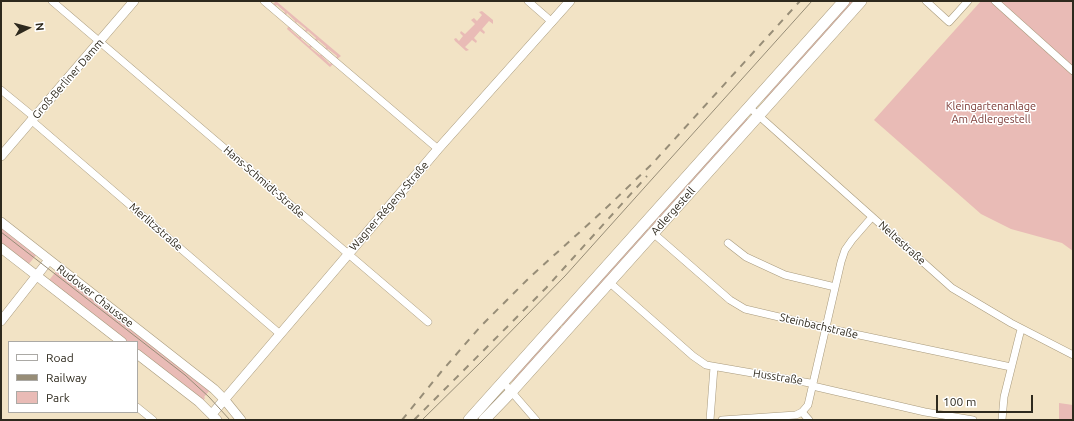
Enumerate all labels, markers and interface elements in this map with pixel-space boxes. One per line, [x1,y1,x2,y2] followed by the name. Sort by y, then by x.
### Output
[8,8,48,48] north arrow
[34,22,46,31] text: N
[30,36,106,122] street label: Groß-Berliner Damm
[946,99,1036,125] park label: Kleingartenanlage Am Adlergestell
[221,143,307,221] street label: Hans-Schmidt-Straße
[347,159,431,253] street label: Wagner-Régeny-Straße
[648,184,698,238] street label: Adlergestell
[127,200,185,254] street label: Merlitzstraße
[876,218,928,268] street label: Neltestraße
[54,262,136,330] street label: Rudower Chaussee
[778,311,860,341] street label: Steinbachstraße
[8,341,138,413] legend
[46,351,74,364] text: Road
[752,367,804,387] street label: Husstraße
[46,371,87,384] text: Railway
[938,387,1035,413] scale bar
[46,391,70,404] text: Park
[943,395,976,408] text: 100 m

